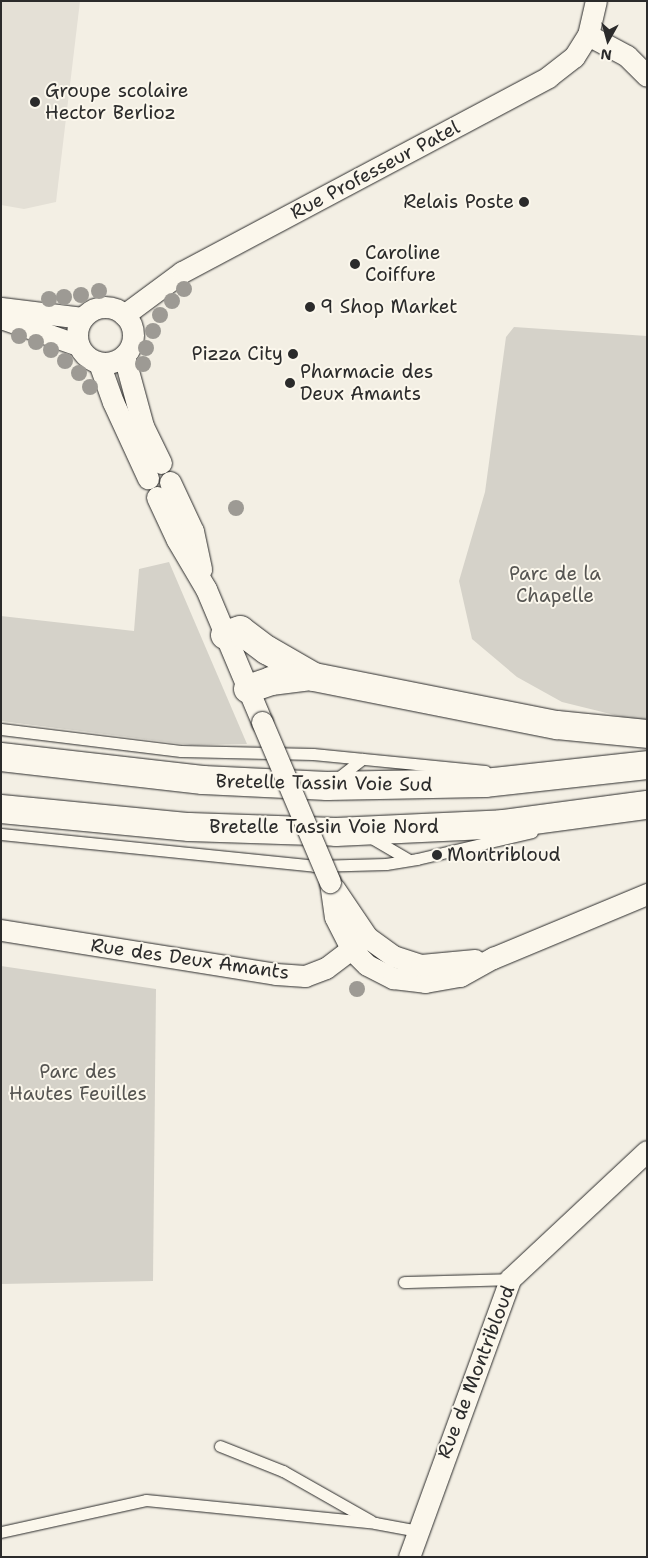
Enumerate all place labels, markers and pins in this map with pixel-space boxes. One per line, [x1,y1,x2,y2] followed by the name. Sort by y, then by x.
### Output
[45,80,189,124] place label: Groupe scolaire Hector Berlioz
[29,96,41,108] marker: Groupe scolaire Hector Berlioz
[403,191,514,213] place label: Relais Poste
[518,196,530,208] marker: Relais Poste
[365,242,440,286] place label: Caroline Coiffure
[349,258,361,270] marker: Caroline Coiffure
[320,296,458,318] place label: 9 Shop Market
[304,301,316,313] marker: 9 Shop Market
[192,343,283,365] place label: Pizza City
[287,348,299,360] marker: Pizza City
[300,361,433,405] place label: Pharmacie des Deux Amants
[284,377,296,389] marker: Pharmacie des Deux Amants
[447,844,561,866] place label: Montribloud
[431,849,443,861] marker: Montribloud

